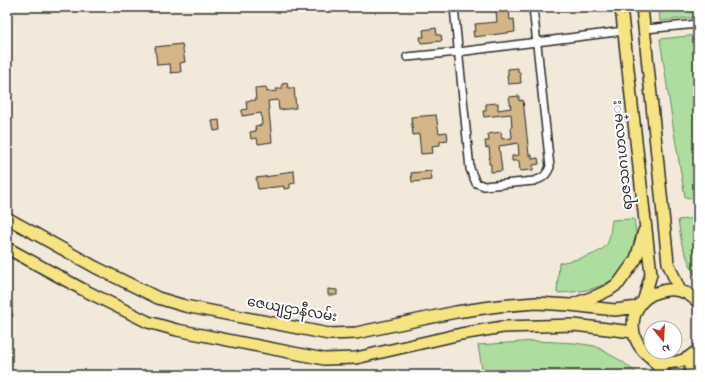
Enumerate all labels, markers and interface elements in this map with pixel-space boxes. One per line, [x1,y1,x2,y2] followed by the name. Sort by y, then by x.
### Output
[607,99,639,211] street label: ရာဇသဂၤဟလမ္း
[245,291,339,328] street label: ဇေယျဌာနီလမ်း
[643,320,683,360] north arrow
[660,340,672,357] text: N

